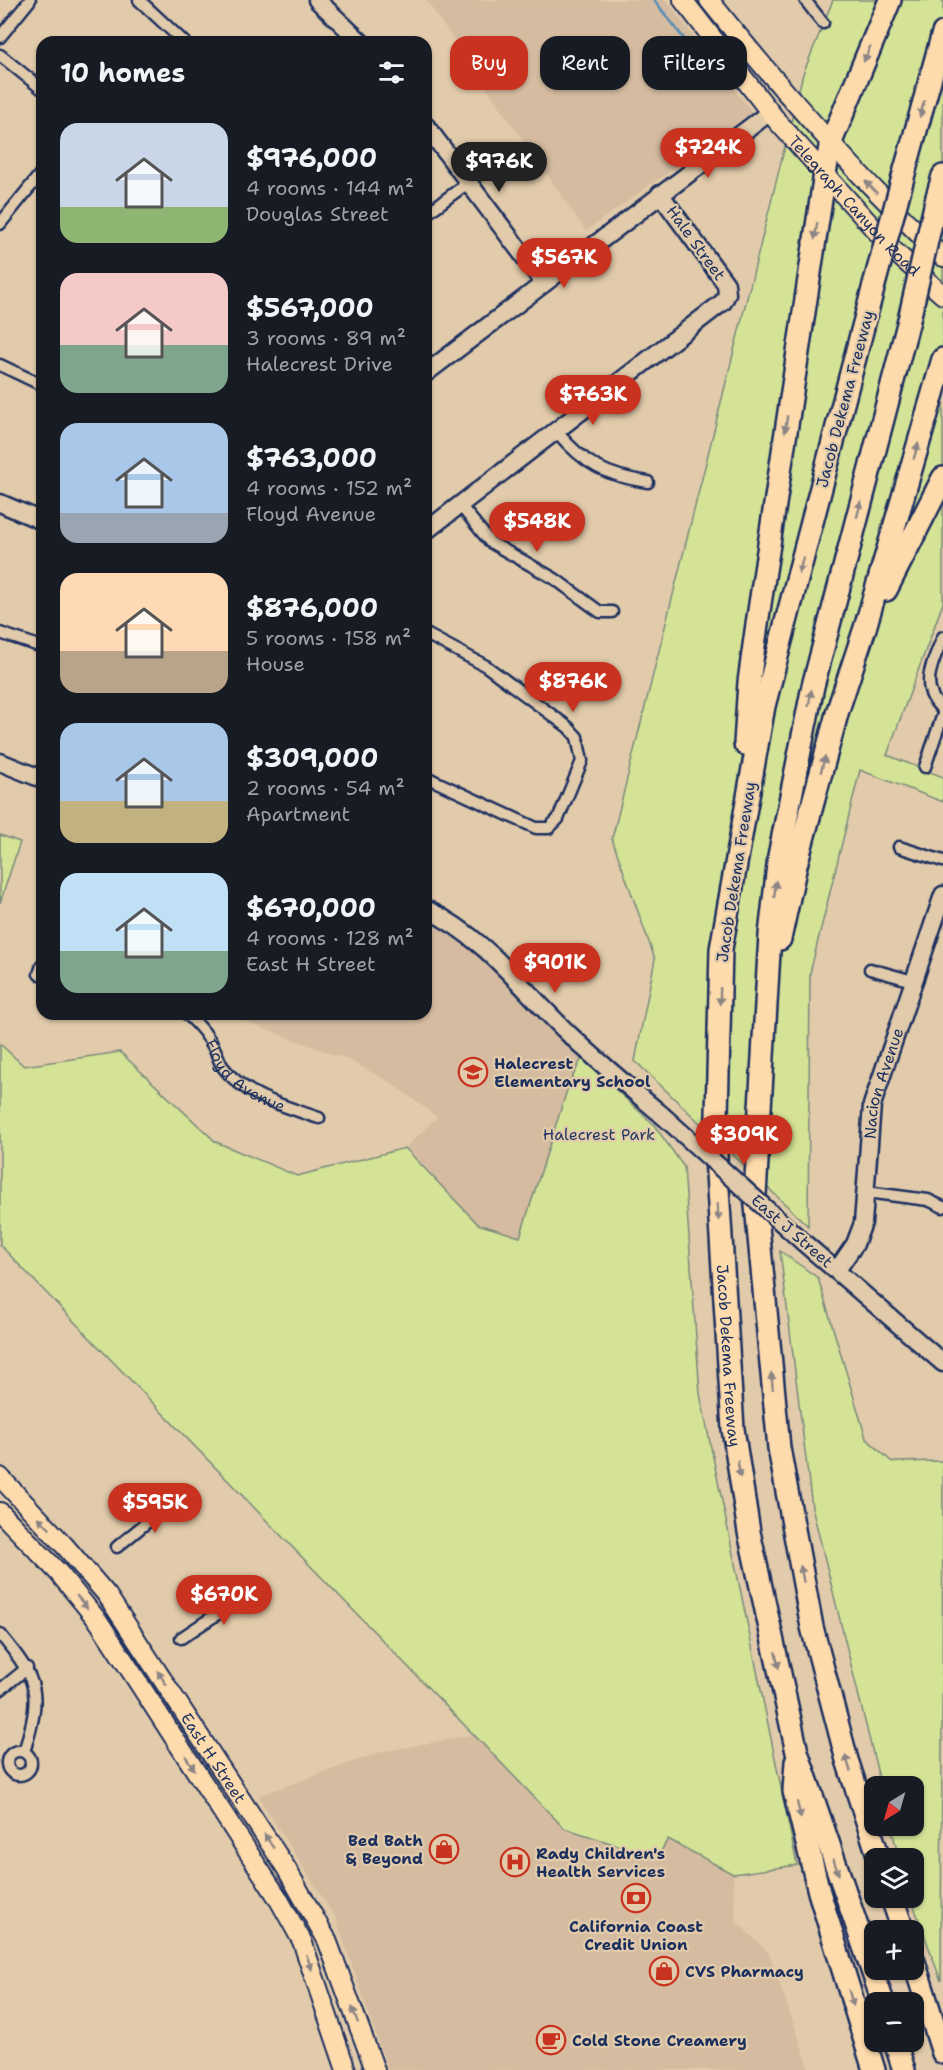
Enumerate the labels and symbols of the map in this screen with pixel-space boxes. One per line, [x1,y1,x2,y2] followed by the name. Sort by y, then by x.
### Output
[862,45,871,63] one-way arrow
[916,100,926,118] one-way arrow
[666,128,750,179] pin: $724K
[784,131,925,280] street label: Telegraph Canyon Road
[457,142,541,193] pin: $976K
[864,181,878,195] one-way arrow
[662,201,730,285] street label: Hale Street
[811,222,820,241] one-way arrow
[522,238,606,289] pin: $567K
[811,308,879,490] street label: Jacob Dekema Freeway
[551,375,635,426] pin: $763K
[782,414,791,433] one-way arrow
[912,441,922,460] one-way arrow
[855,500,864,518] one-way arrow
[495,502,579,553] pin: $548K
[795,556,805,574] one-way arrow
[531,662,615,713] pin: $876K
[806,688,815,707] one-way arrow
[819,755,829,773] one-way arrow
[711,780,761,964] street label: Jacob Dekema Freeway
[770,880,780,899] one-way arrow
[513,943,597,994] pin: $901K
[715,987,725,1006] one-way arrow
[859,1025,908,1140] street label: Nacion Avenue
[201,1035,288,1116] street label: Floyd Avenue
[494,1053,651,1092] place label: Halecrest Elementary School
[457,1056,489,1088] school or university icon: Halecrest Elementary School
[702,1115,786,1166] pin: $309K
[543,1124,655,1145] park label: Halecrest Park
[747,1190,837,1272] street label: East J Street
[714,1203,723,1222] one-way arrow
[712,1264,746,1448] street label: Jacob Dekema Freeway
[767,1372,777,1391] one-way arrow
[735,1460,744,1479] one-way arrow
[113,1483,197,1534] pin: $595K
[37,1517,51,1531] one-way arrow
[797,1564,806,1583] one-way arrow
[182,1575,266,1626] pin: $670K
[75,1594,88,1609] one-way arrow
[772,1651,782,1670] one-way arrow
[156,1670,167,1686] one-way arrow
[176,1709,251,1807] street label: East H Street
[843,1754,852,1772] one-way arrow
[185,1755,196,1771] one-way arrow
[864,1776,924,1836] north arrow
[794,1801,804,1819] one-way arrow
[346,1830,423,1869] place label: Bed Bath & Beyond
[263,1833,274,1849] one-way arrow
[428,1833,460,1865] shop icon: Bed Bath & Beyond
[536,1843,665,1882] place label: Rady Children's Health Services
[499,1846,531,1878] hospital icon: Rady Children's Health Services
[832,1858,842,1876] one-way arrow
[620,1882,652,1914] bank icon: California Coast Credit Union
[569,1916,703,1955] place label: California Coast Credit Union
[305,1953,315,1971] one-way arrow
[648,1955,680,1987] shop icon: CVS Pharmacy
[685,1961,804,1982] place label: CVS Pharmacy
[847,1989,856,2007] one-way arrow
[350,2006,359,2024] one-way arrow
[535,2024,567,2056] cafe icon: Cold Stone Creamery
[572,2030,747,2051] place label: Cold Stone Creamery

